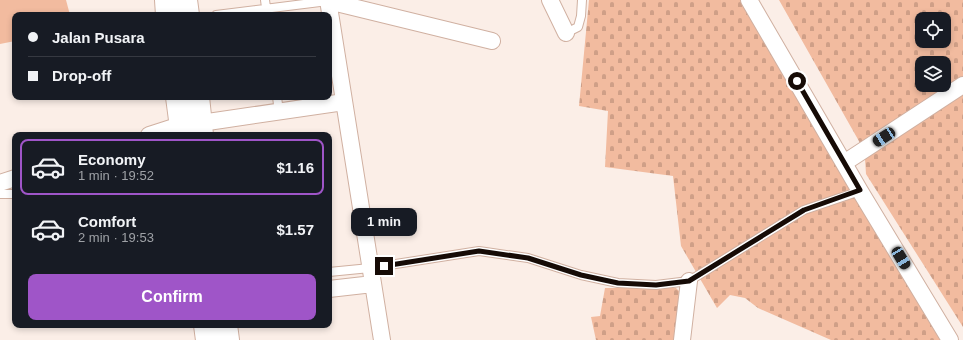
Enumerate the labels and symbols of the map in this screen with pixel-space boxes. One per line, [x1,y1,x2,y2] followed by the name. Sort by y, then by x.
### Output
[788,72,806,90] route start
[871,125,897,149] car
[351,208,417,236] callout: 1 min
[890,245,912,271] car
[375,257,393,275] route end

